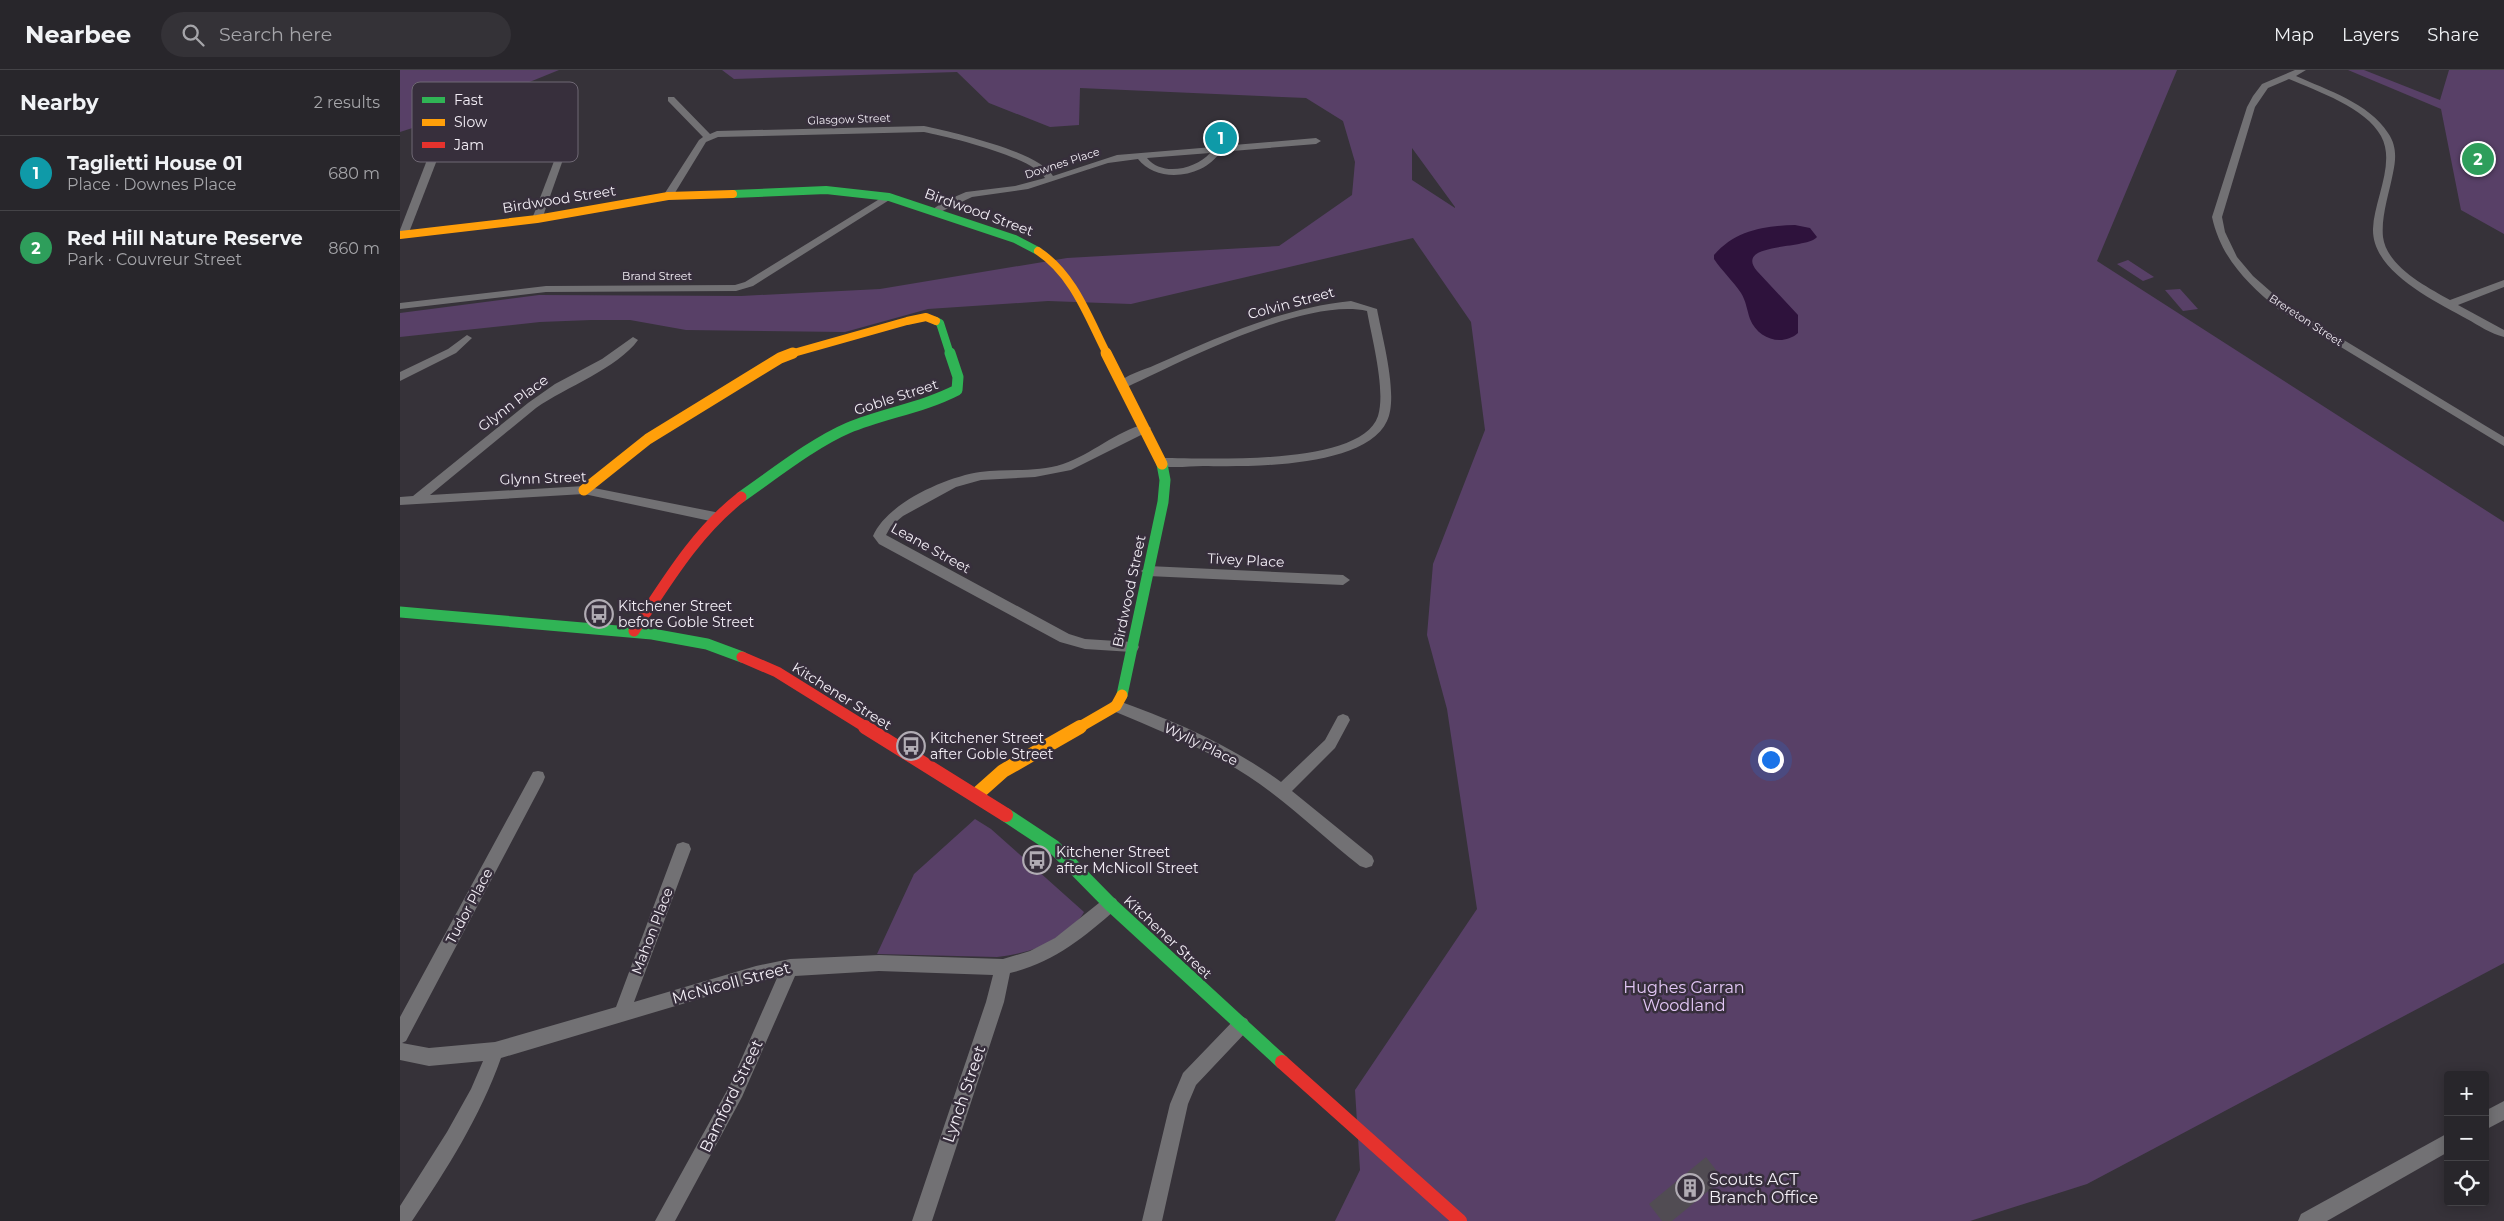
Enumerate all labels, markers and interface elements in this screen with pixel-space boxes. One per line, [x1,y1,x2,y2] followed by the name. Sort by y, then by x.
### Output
[161,12,511,57] search box
[25,20,131,49] text: Nearbee
[179,21,207,49] icon: search
[219,23,332,46] text: Search here
[2274,24,2314,46] text: Map
[2342,24,2399,46] text: Layers
[2427,24,2479,46] text: Share
[412,82,578,162] legend
[20,90,99,115] text: Nearby
[454,91,484,109] text: Fast
[314,93,380,112] text: 2 results
[807,111,891,127] street label: Glasgow Street
[454,113,488,131] text: Slow
[1205,119,1237,157] pin: 1
[453,136,484,154] text: Jam
[2462,140,2494,178] pin: 2
[1023,144,1102,182] street label: Downes Place
[67,152,243,175] text: Taglietti House 01
[33,164,39,183] text: 1
[328,164,380,183] text: 680 m
[67,175,237,194] text: Place · Downes Place
[501,181,617,217] street label: Birdwood Street
[922,184,1036,240] street label: Birdwood Street
[67,227,303,250] text: Red Hill Nature Reserve
[31,239,41,258] text: 2
[328,239,380,258] text: 860 m
[67,250,242,269] text: Park · Couvreur Street
[622,269,692,283] street label: Brand Street
[1246,283,1337,323] street label: Colvin Street
[2267,291,2346,349] street label: Brereton Street
[474,371,552,435] street label: Glynn Place
[852,375,941,419] street label: Goble Street
[499,467,587,489] street label: Glynn Street
[888,519,974,577] street label: Leane Street
[1108,533,1150,649] street label: Birdwood Street
[1207,549,1285,571] street label: Tivey Place
[618,597,755,631] place label: Kitchener Street before Goble Street
[584,599,614,629] bus stop icon: Kitchener Street before Goble Street
[789,658,895,734] street label: Kitchener Street
[1161,718,1241,770] street label: Wylly Place
[930,729,1054,763] place label: Kitchener Street after Goble Street
[896,731,926,761] bus stop icon: Kitchener Street after Goble Street
[1758,747,1784,773] your location
[1056,843,1199,877] place label: Kitchener Street after McNicoll Street
[1022,845,1052,875] bus stop icon: Kitchener Street after McNicoll Street
[442,865,496,947] street label: Tudor Place
[627,885,677,977] street label: Mahon Place
[1120,891,1216,983] street label: Kitchener Street
[670,958,793,1008] street label: McNicoll Street
[1623,978,1745,1015] park label: Hughes Garran Woodland
[695,1036,767,1156] street label: Bamford Street
[939,1043,990,1145] street label: Lynch Street
[2444,1071,2489,1206] map controls
[2444,1071,2489,1116] button: +
[2444,1116,2489,1161] button: −
[2444,1161,2489,1206] button: locate
[1709,1170,1818,1207] place label: Scouts ACT Branch Office
[1675,1173,1705,1203] building icon: Scouts ACT Branch Office

